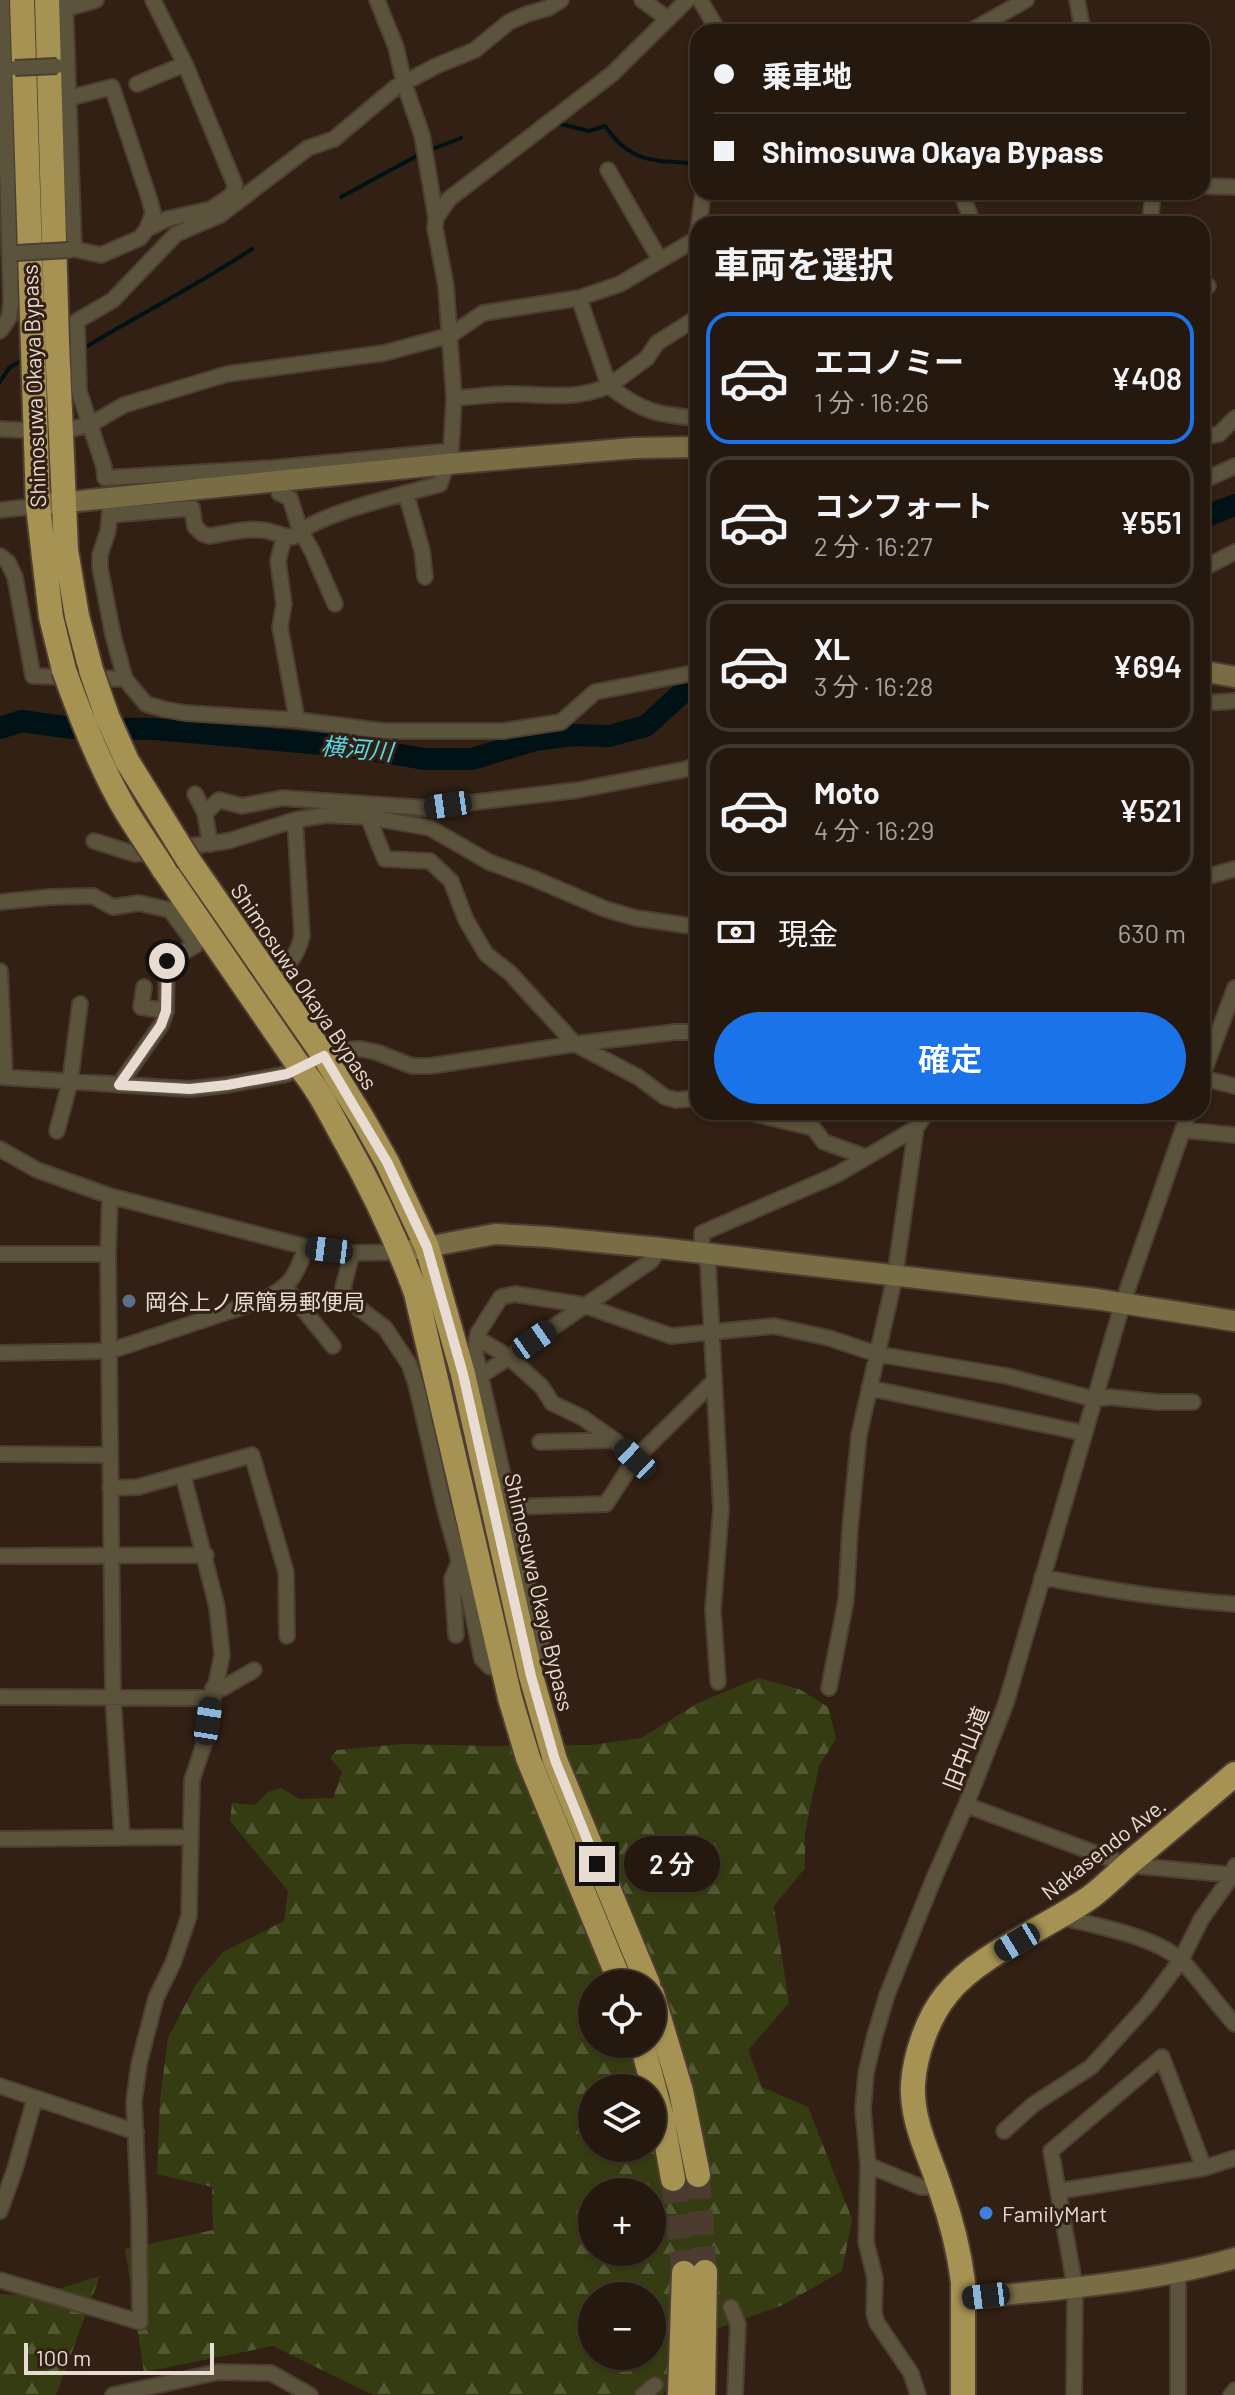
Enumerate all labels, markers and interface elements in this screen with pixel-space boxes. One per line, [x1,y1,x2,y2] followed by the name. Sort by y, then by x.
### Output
[762,57,852,93] text: 乗車地
[762,133,1103,169] text: Shimosuwa Okaya Bypass
[714,242,894,285] text: 車両を選択
[16,264,50,508] street label: Shimosuwa Okaya Bypass
[718,342,790,414] icon: car
[814,343,964,379] text: エコノミー
[1111,360,1182,396] text: ¥408
[814,386,929,417] text: 1 分 · 16:26
[718,486,790,558] icon: car
[814,487,993,523] text: コンフォート
[1120,504,1182,540] text: ¥551
[814,530,933,561] text: 2 分 · 16:27
[718,630,790,702] icon: car
[814,630,850,666] text: XL
[1112,648,1182,684] text: ¥694
[814,670,933,701] text: 3 分 · 16:28
[320,730,397,766] water label: 横河川
[718,774,790,846] icon: car
[814,774,880,810] text: Moto
[423,790,473,820] car
[1119,792,1182,828] text: ¥521
[814,814,934,845] text: 4 分 · 16:29
[226,878,384,1094] street label: Shimosuwa Okaya Bypass
[714,910,758,954] icon: cash
[778,915,838,951] text: 現金
[1118,917,1186,948] text: 630 m
[149,943,185,979] route start
[714,1012,1186,1104] button: 確定
[304,1235,354,1265] car
[145,1288,365,1314] place label: 岡谷上ノ原簡易郵便局
[120,1292,138,1310] marker: 岡谷上ノ原簡易郵便局
[507,1316,561,1364] car
[609,1434,661,1484] car
[500,1471,580,1713] street label: Shimosuwa Okaya Bypass
[192,1695,224,1747] car
[937,1702,993,1794] street label: 旧中山道
[1036,1791,1170,1905] street label: Nakasendo Ave.
[625,1836,721,1892] callout: 2 分
[579,1846,615,1882] route end
[649,1848,695,1879] text: 2 分
[990,1919,1044,1965] car
[578,1970,666,2370] map controls
[578,1970,666,2058] button: locate
[578,2074,666,2162] button: layers
[578,2178,666,2266] button: +
[1002,2200,1107,2226] place label: FamilyMart
[977,2204,995,2222] marker: FamilyMart
[961,2281,1011,2311] car
[578,2282,666,2370] button: −
[24,2339,214,2375] scale bar
[36,2344,91,2370] text: 100 m

